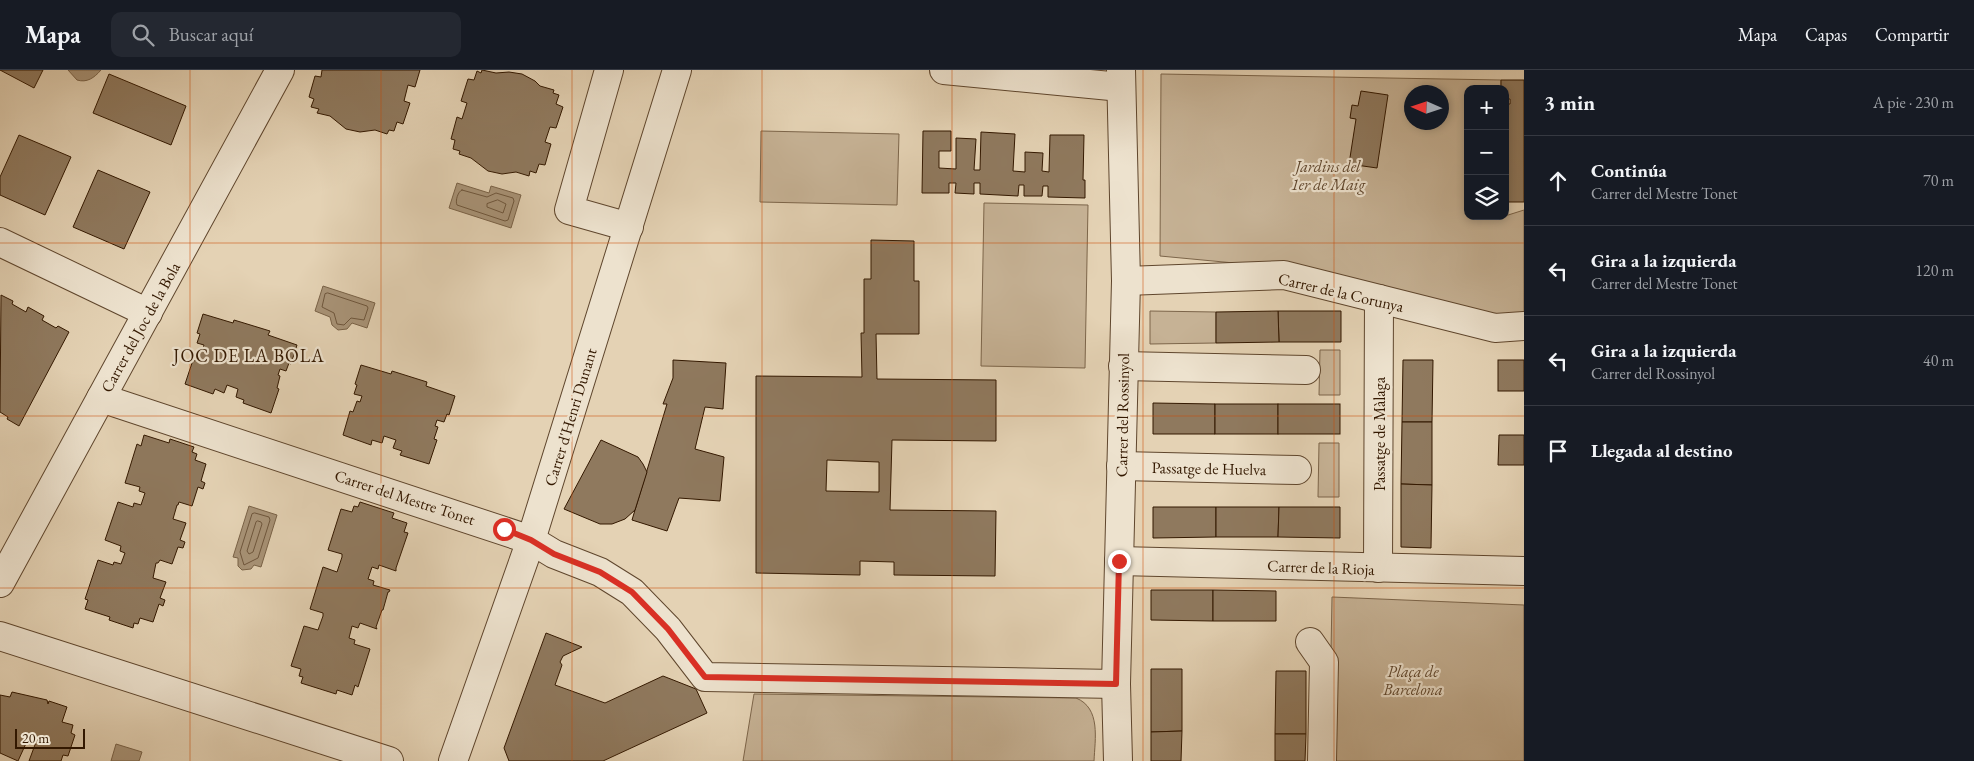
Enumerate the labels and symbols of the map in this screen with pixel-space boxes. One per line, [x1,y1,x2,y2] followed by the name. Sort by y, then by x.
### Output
[1404,85,1449,130] north arrow
[1291,156,1366,195] park label: Jardins del 1er de Maig
[96,258,185,396] street label: Carrer del Joc de la Bola
[1276,268,1406,317] street label: Carrer de la Corunya
[171,344,325,367] district label: JOC DE LA BOLA
[539,345,601,489] street label: Carrer d'Henri Dunant
[1111,353,1134,477] street label: Carrer del Rossinyol
[1369,376,1390,491] street label: Passatge de Màlaga
[1151,457,1267,480] street label: Passatge de Huelva
[332,465,478,530] street label: Carrer del Mestre Tonet
[493,518,516,541] route start
[1108,550,1131,573] route end
[1267,555,1376,580] street label: Carrer de la Rioja
[1382,661,1443,700] park label: Plaça de Barcelona
[15,726,85,749] scale bar

